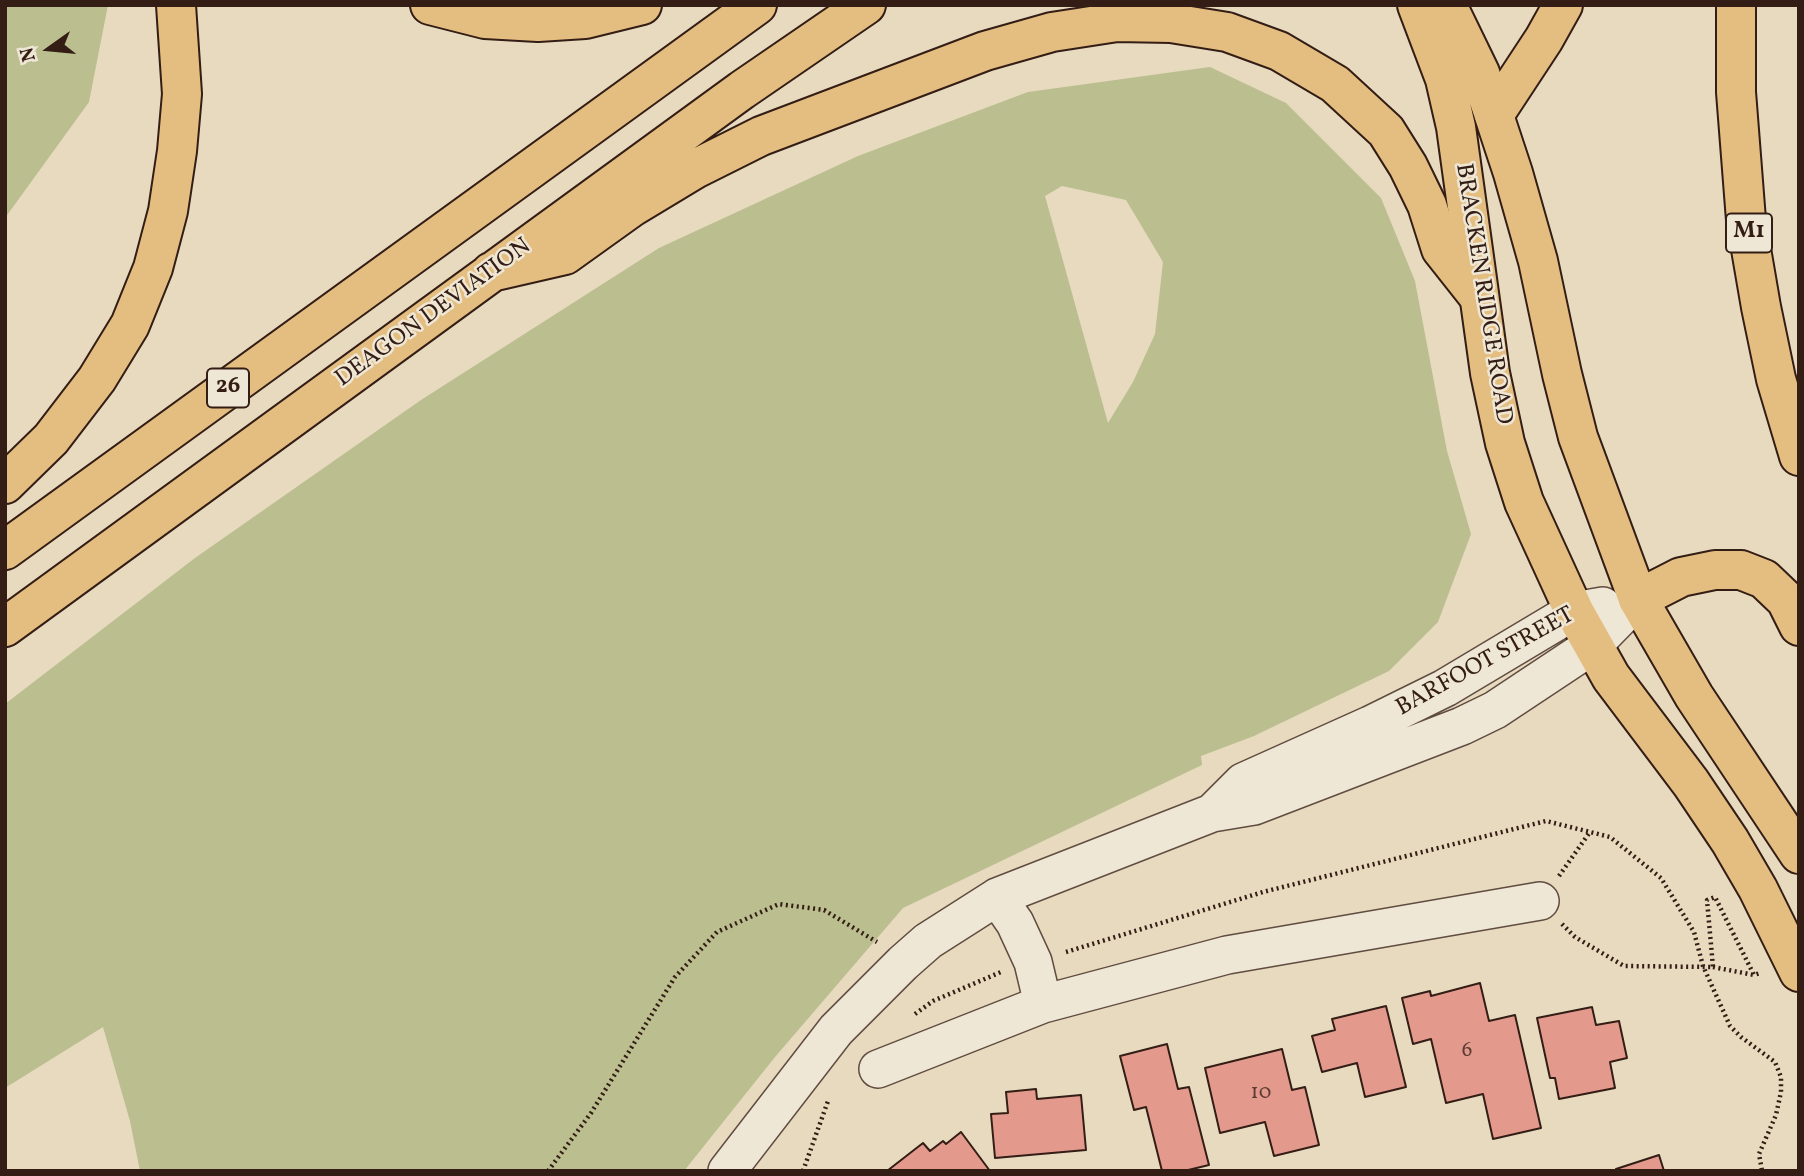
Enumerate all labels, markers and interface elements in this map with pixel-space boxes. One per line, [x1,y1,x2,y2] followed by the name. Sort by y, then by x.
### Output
[14,14,84,84] north arrow
[14,44,43,64] text: N
[1447,161,1517,427] street label: BRACKEN RIDGE ROAD
[1726,214,1772,252] road number: M1
[331,233,537,395] street label: DEAGON DEVIATION
[207,368,249,408] road number: 26
[1392,602,1580,724] street label: BARFOOT STREET
[1462,1039,1472,1065] house number: 6
[1251,1081,1271,1107] house number: 10

